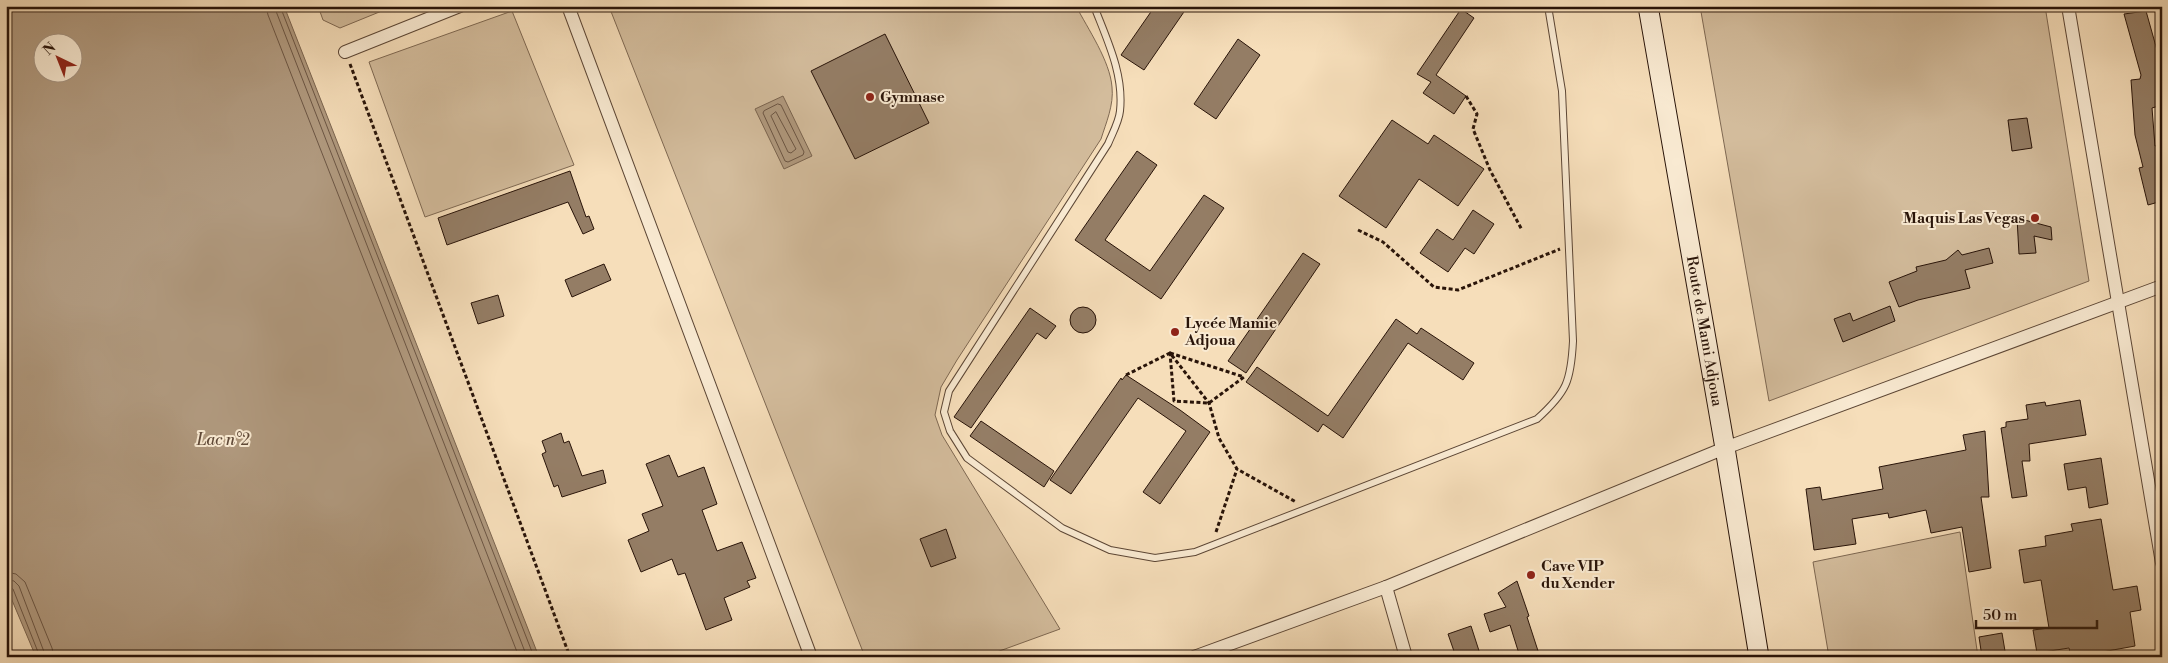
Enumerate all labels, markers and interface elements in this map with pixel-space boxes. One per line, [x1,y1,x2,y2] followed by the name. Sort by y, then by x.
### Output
[32,32,82,82] north arrow
[40,39,60,60] text: N
[880,88,945,107] place label: Gymnase
[864,91,876,103] marker: Gymnase
[1903,209,2025,228] place label: Maquis Las Vegas
[2029,212,2041,224] marker: Maquis Las Vegas
[1682,254,1727,408] street label: Route de Mami Adjoua
[1184,314,1277,350] place label: Lycée Mamie Adjoua
[1169,326,1181,338] marker: Lycée Mamie Adjoua
[196,430,250,450] water label: Lac n°2
[1541,557,1615,593] place label: Cave VIP du Xender
[1525,569,1537,581] marker: Cave VIP du Xender
[1976,598,2097,630] scale bar
[1983,606,2017,625] text: 50 m

